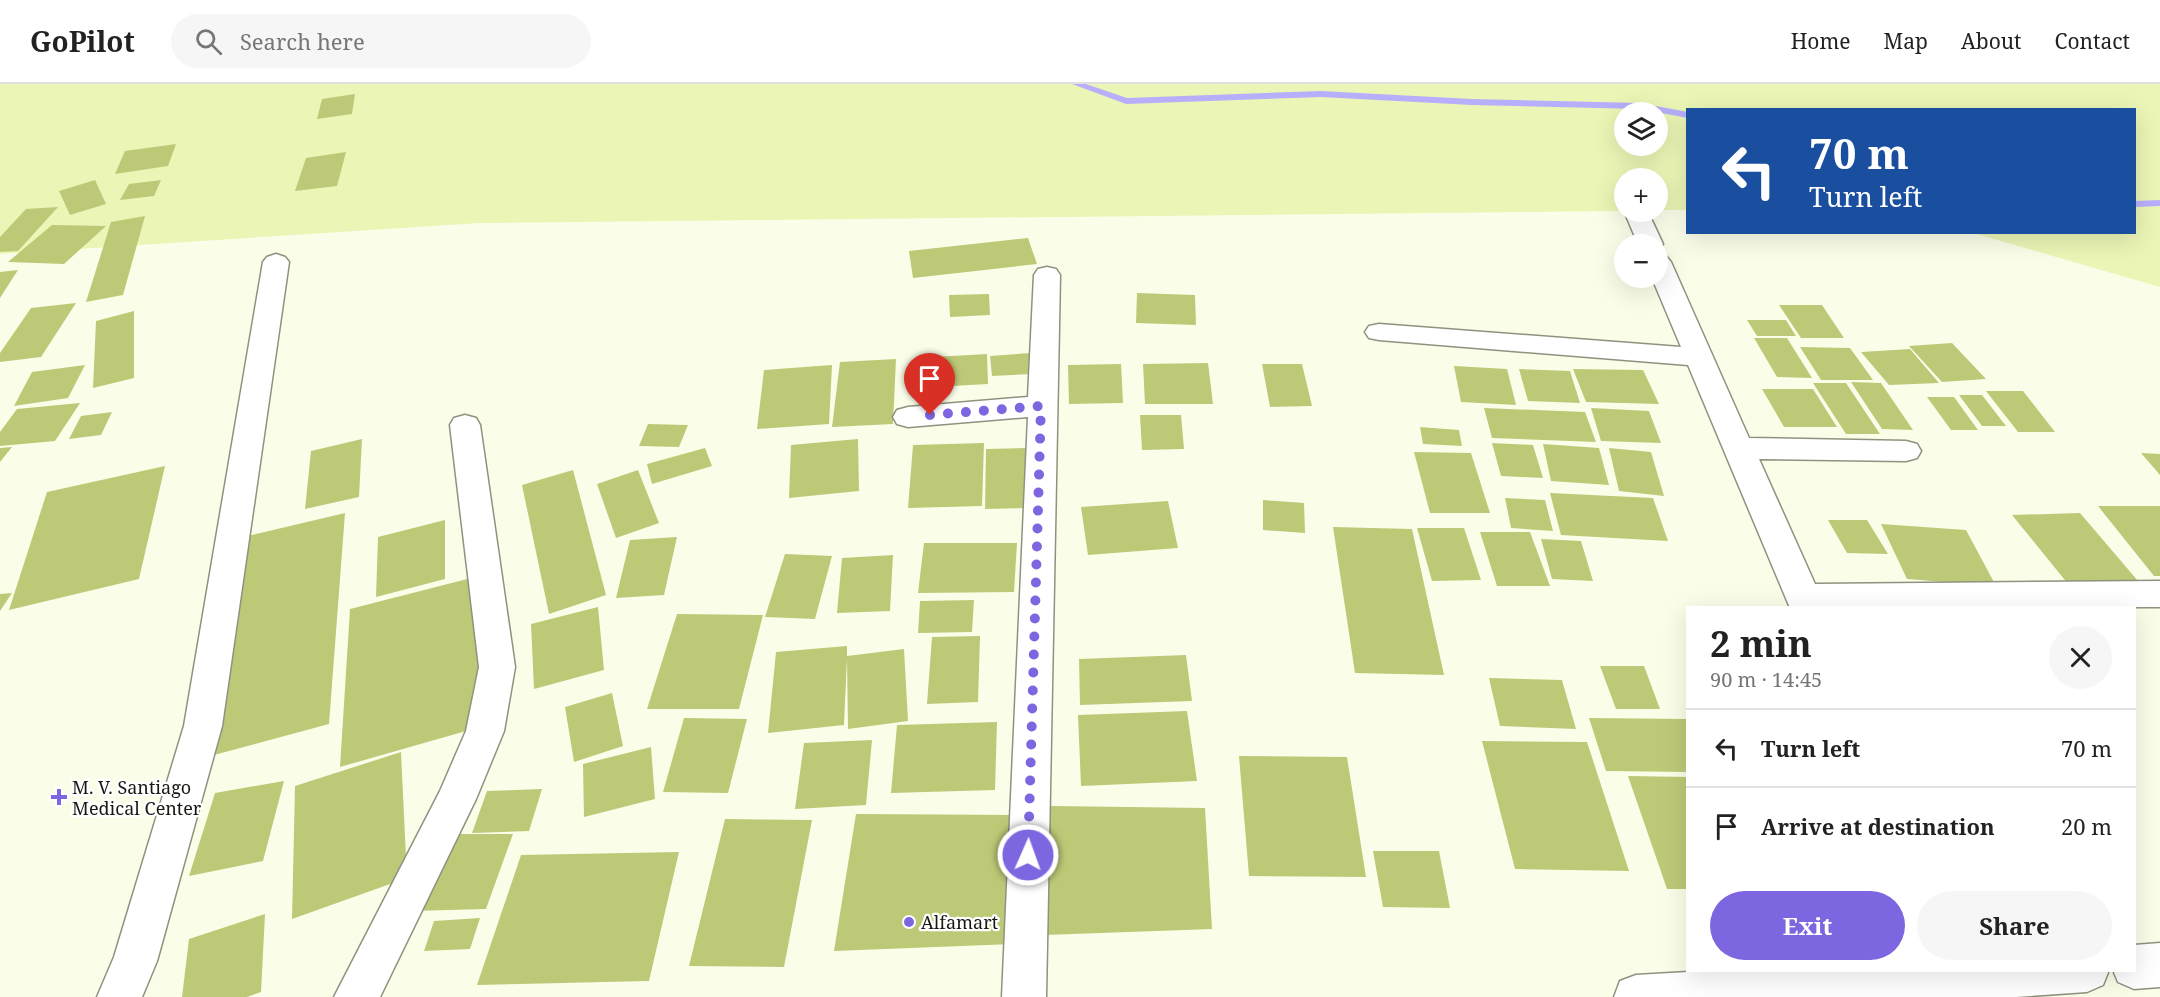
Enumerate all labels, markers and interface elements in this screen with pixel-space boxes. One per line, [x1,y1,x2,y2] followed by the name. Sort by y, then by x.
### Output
[171,14,591,68] search box
[30,22,135,60] text: GoPilot
[192,25,225,58] icon: search
[240,26,365,56] text: Search here
[1791,27,1851,55] text: Home
[1884,27,1928,55] text: Map
[1961,27,2022,55] text: About
[2055,27,2130,55] text: Contact
[1614,102,1668,288] map controls
[1614,102,1668,156] button: layers
[1809,124,1909,181] text: 70 m
[1710,132,1788,210] icon: left
[1614,168,1668,222] button: +
[1809,178,1922,215] text: Turn left
[1614,234,1668,288] button: −
[904,353,955,415] pin
[913,362,946,395] icon: arrive
[1710,619,1812,668] text: 2 min
[2049,626,2112,689] button: close
[1710,666,1822,693] text: 90 m · 14:45
[1710,732,1743,765] icon: left
[1761,733,1860,763] text: Turn left
[2061,733,2112,763] text: 70 m
[72,775,202,820] place label: M. V. Santiago Medical Center
[50,788,68,806] marker: M. V. Santiago Medical Center
[1710,810,1743,843] icon: arrive
[1761,811,1995,841] text: Arrive at destination
[2061,811,2112,841] text: 20 m
[996,823,1060,887] position arrow
[1710,891,1905,960] button: Exit
[1917,891,2112,960] button: Share
[921,910,998,934] place label: Alfamart
[902,915,916,929] marker: Alfamart

